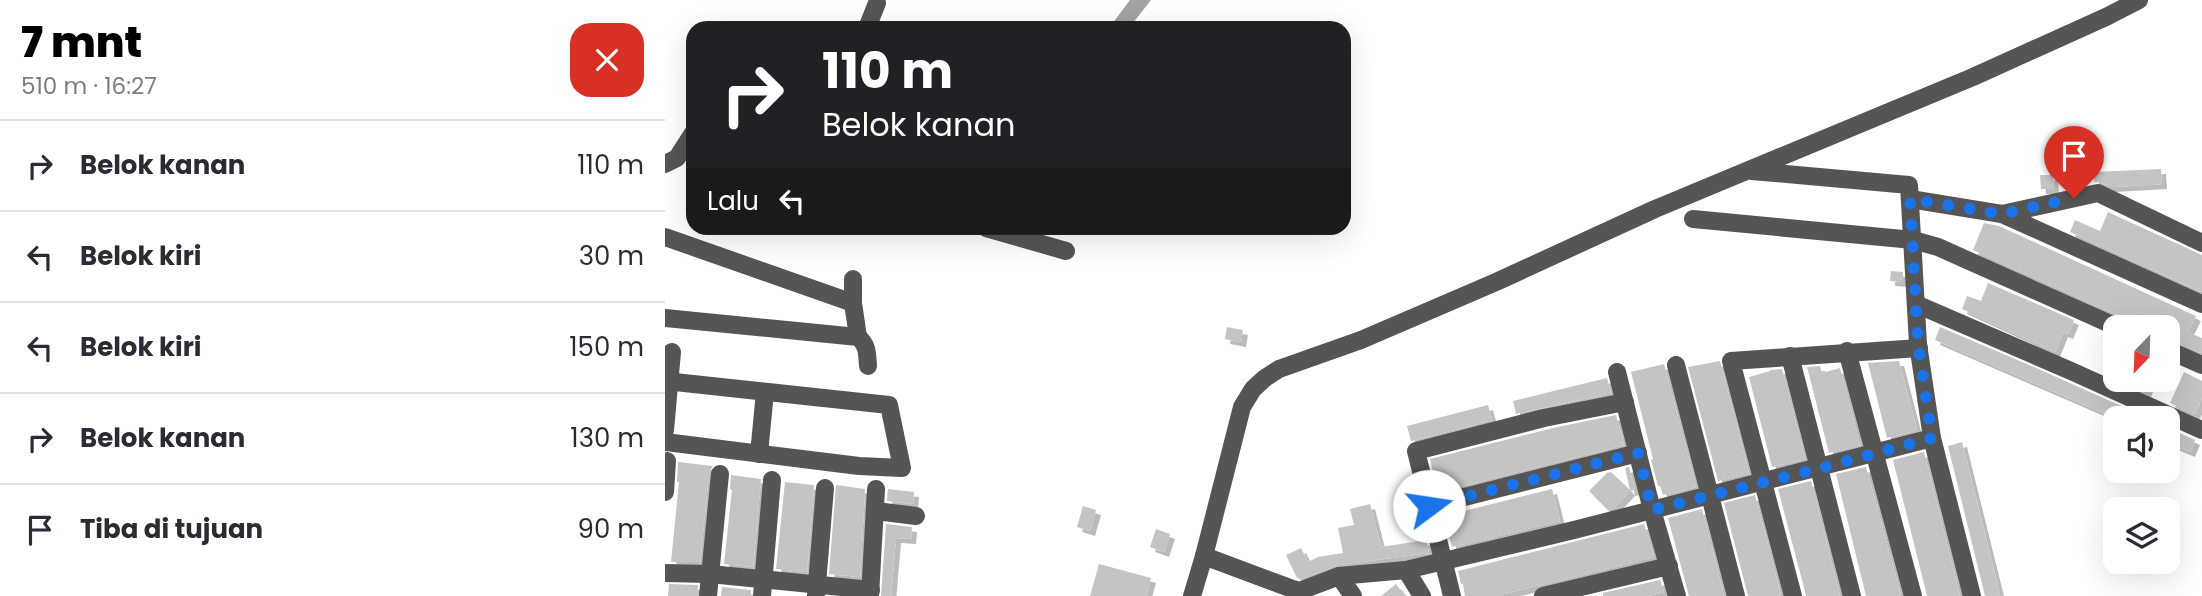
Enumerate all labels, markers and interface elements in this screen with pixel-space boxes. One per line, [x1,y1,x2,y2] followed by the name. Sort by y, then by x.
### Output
[21,13,142,72] text: 7 mnt
[570,23,644,97] button: close
[822,37,953,105] text: 110 m
[707,49,798,140] icon: right
[21,70,157,102] text: 510 m · 16:27
[822,102,1016,147] text: Belok kanan
[2044,126,2104,198] pin
[2055,137,2093,175] icon: arrive
[21,147,59,185] icon: right
[80,147,245,183] text: Belok kanan
[577,147,644,183] text: 110 m
[773,182,811,220] icon: left
[707,183,759,219] text: Lalu
[21,238,59,276] icon: left
[80,238,202,274] text: Belok kiri
[579,238,644,274] text: 30 m
[2103,315,2181,392] north arrow
[2103,315,2180,574] map controls
[21,329,59,367] icon: left
[80,329,202,365] text: Belok kiri
[569,329,644,365] text: 150 m
[2103,406,2180,483] button: sound
[21,420,59,458] icon: right
[80,420,245,456] text: Belok kanan
[570,420,644,456] text: 130 m
[1392,469,1466,543] position arrow
[2103,497,2180,574] button: layers
[21,511,59,549] icon: arrive
[80,511,263,547] text: Tiba di tujuan
[578,511,644,547] text: 90 m

